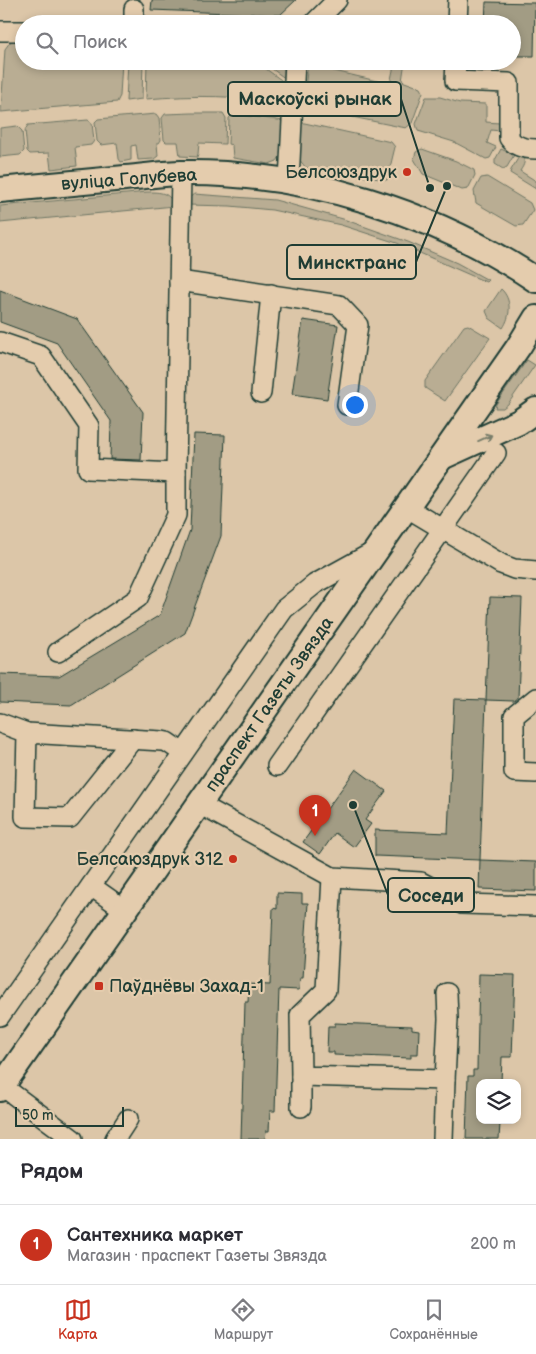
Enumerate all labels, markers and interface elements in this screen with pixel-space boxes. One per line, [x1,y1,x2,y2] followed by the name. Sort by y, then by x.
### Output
[15,15,521,70] search box
[33,29,61,57] icon: search
[73,31,127,54] text: Поиск
[228,82,401,116] callout: Маскоўскі рынак
[238,88,392,111] text: Маскоўскі рынак
[285,162,397,183] place label: Белсоюздрук
[60,164,198,195] street label: вуліца Голубева
[401,166,413,178] marker: Белсоюздрук
[287,245,416,279] callout: Минсктранс
[297,252,407,275] text: Минсктранс
[342,392,368,418] your location
[477,432,492,442] one-way arrow
[201,612,338,796] street label: праспект Газеты Звязда
[299,795,331,836] pin: 1
[76,849,223,870] place label: Белсаюздрук 312
[227,853,239,865] marker: Белсаюздрук 312
[388,878,474,912] callout: Соседи
[398,885,464,908] text: Соседи
[109,976,264,997] place label: Паўднёвы Захад-1
[93,980,105,992] marker: Паўднёвы Захад-1
[476,1079,521,1124] map controls
[476,1079,521,1124] button: layers
[15,1104,124,1127] scale bar
[22,1107,54,1124] text: 50 m
[20,1159,83,1184] text: Рядом
[67,1224,243,1247] text: Сантехника маркет
[33,1235,39,1254] text: 1
[470,1235,516,1254] text: 200 m
[67,1247,327,1266] text: Магазин · праспект Газеты Звязда
[58,1296,98,1343] tab: Карта
[214,1296,273,1343] tab: Маршрут
[389,1296,478,1343] tab: Сохранённые

